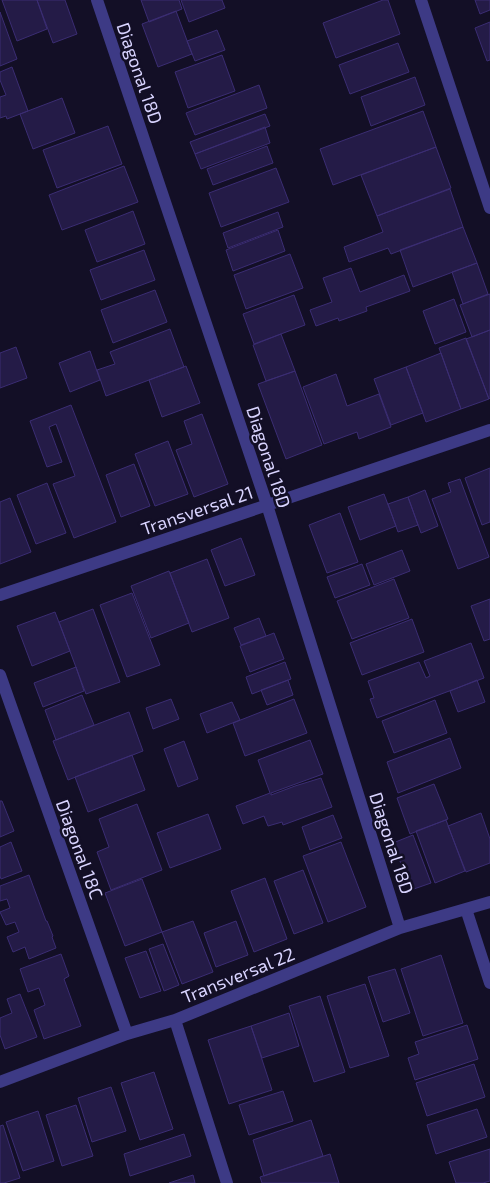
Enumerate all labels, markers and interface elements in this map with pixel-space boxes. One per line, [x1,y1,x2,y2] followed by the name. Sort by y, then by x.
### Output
[112,19,168,127] street label: Diagonal 18D
[242,403,296,511] street label: Diagonal 18D
[138,481,256,539] street label: Transversal 21
[365,789,419,897] street label: Diagonal 18D
[52,796,108,902] street label: Diagonal 18C
[178,942,298,1008] street label: Transversal 22

